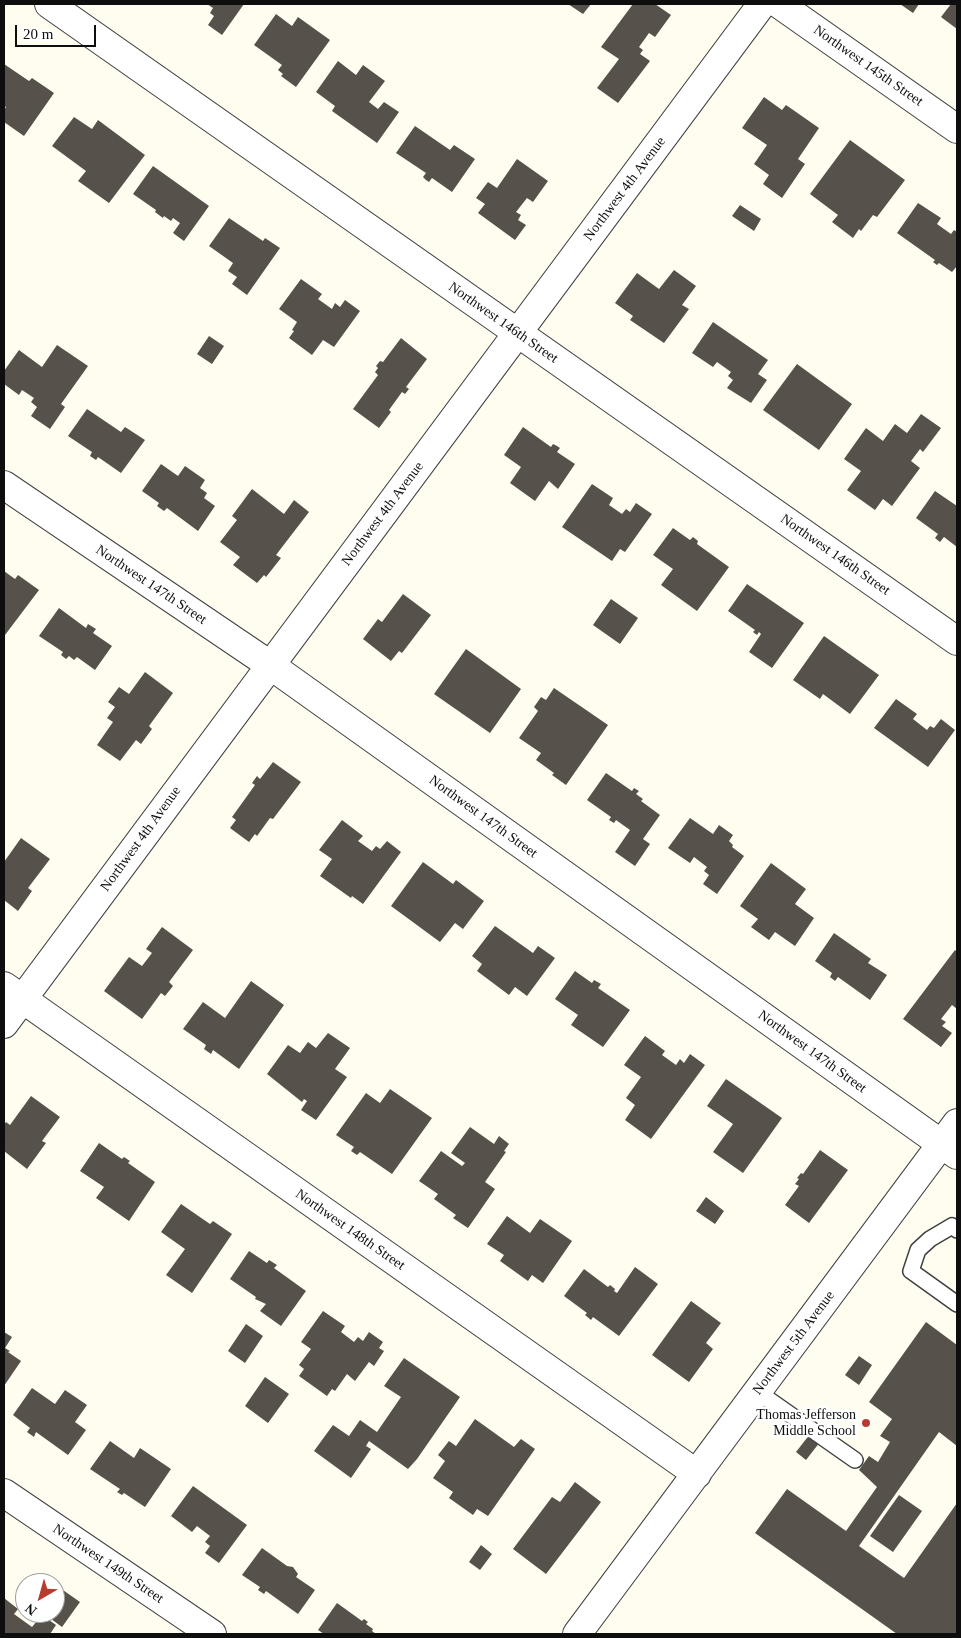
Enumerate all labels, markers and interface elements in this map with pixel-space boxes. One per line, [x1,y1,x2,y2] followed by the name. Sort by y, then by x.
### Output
[18,15,99,47] scale bar
[810,22,926,110] street label: Northwest 145th Street
[23,26,53,42] text: 20 m
[580,134,670,244] street label: Northwest 4th Avenue
[445,279,561,367] street label: Northwest 146th Street
[338,459,428,569] street label: Northwest 4th Avenue
[777,511,893,599] street label: Northwest 146th Street
[92,542,210,628] street label: Northwest 147th Street
[426,772,540,862] street label: Northwest 147th Street
[97,783,185,895] street label: Northwest 4th Avenue
[755,1007,869,1097] street label: Northwest 147th Street
[292,1186,408,1274] street label: Northwest 148th Street
[749,1288,839,1398] street label: Northwest 5th Avenue
[756,1407,856,1440] place label: Thomas Jefferson Middle School
[860,1417,872,1429] marker: Thomas Jefferson Middle School
[49,1521,167,1607] street label: Northwest 149th Street
[15,1573,65,1623] north arrow
[22,1600,40,1618] text: N

